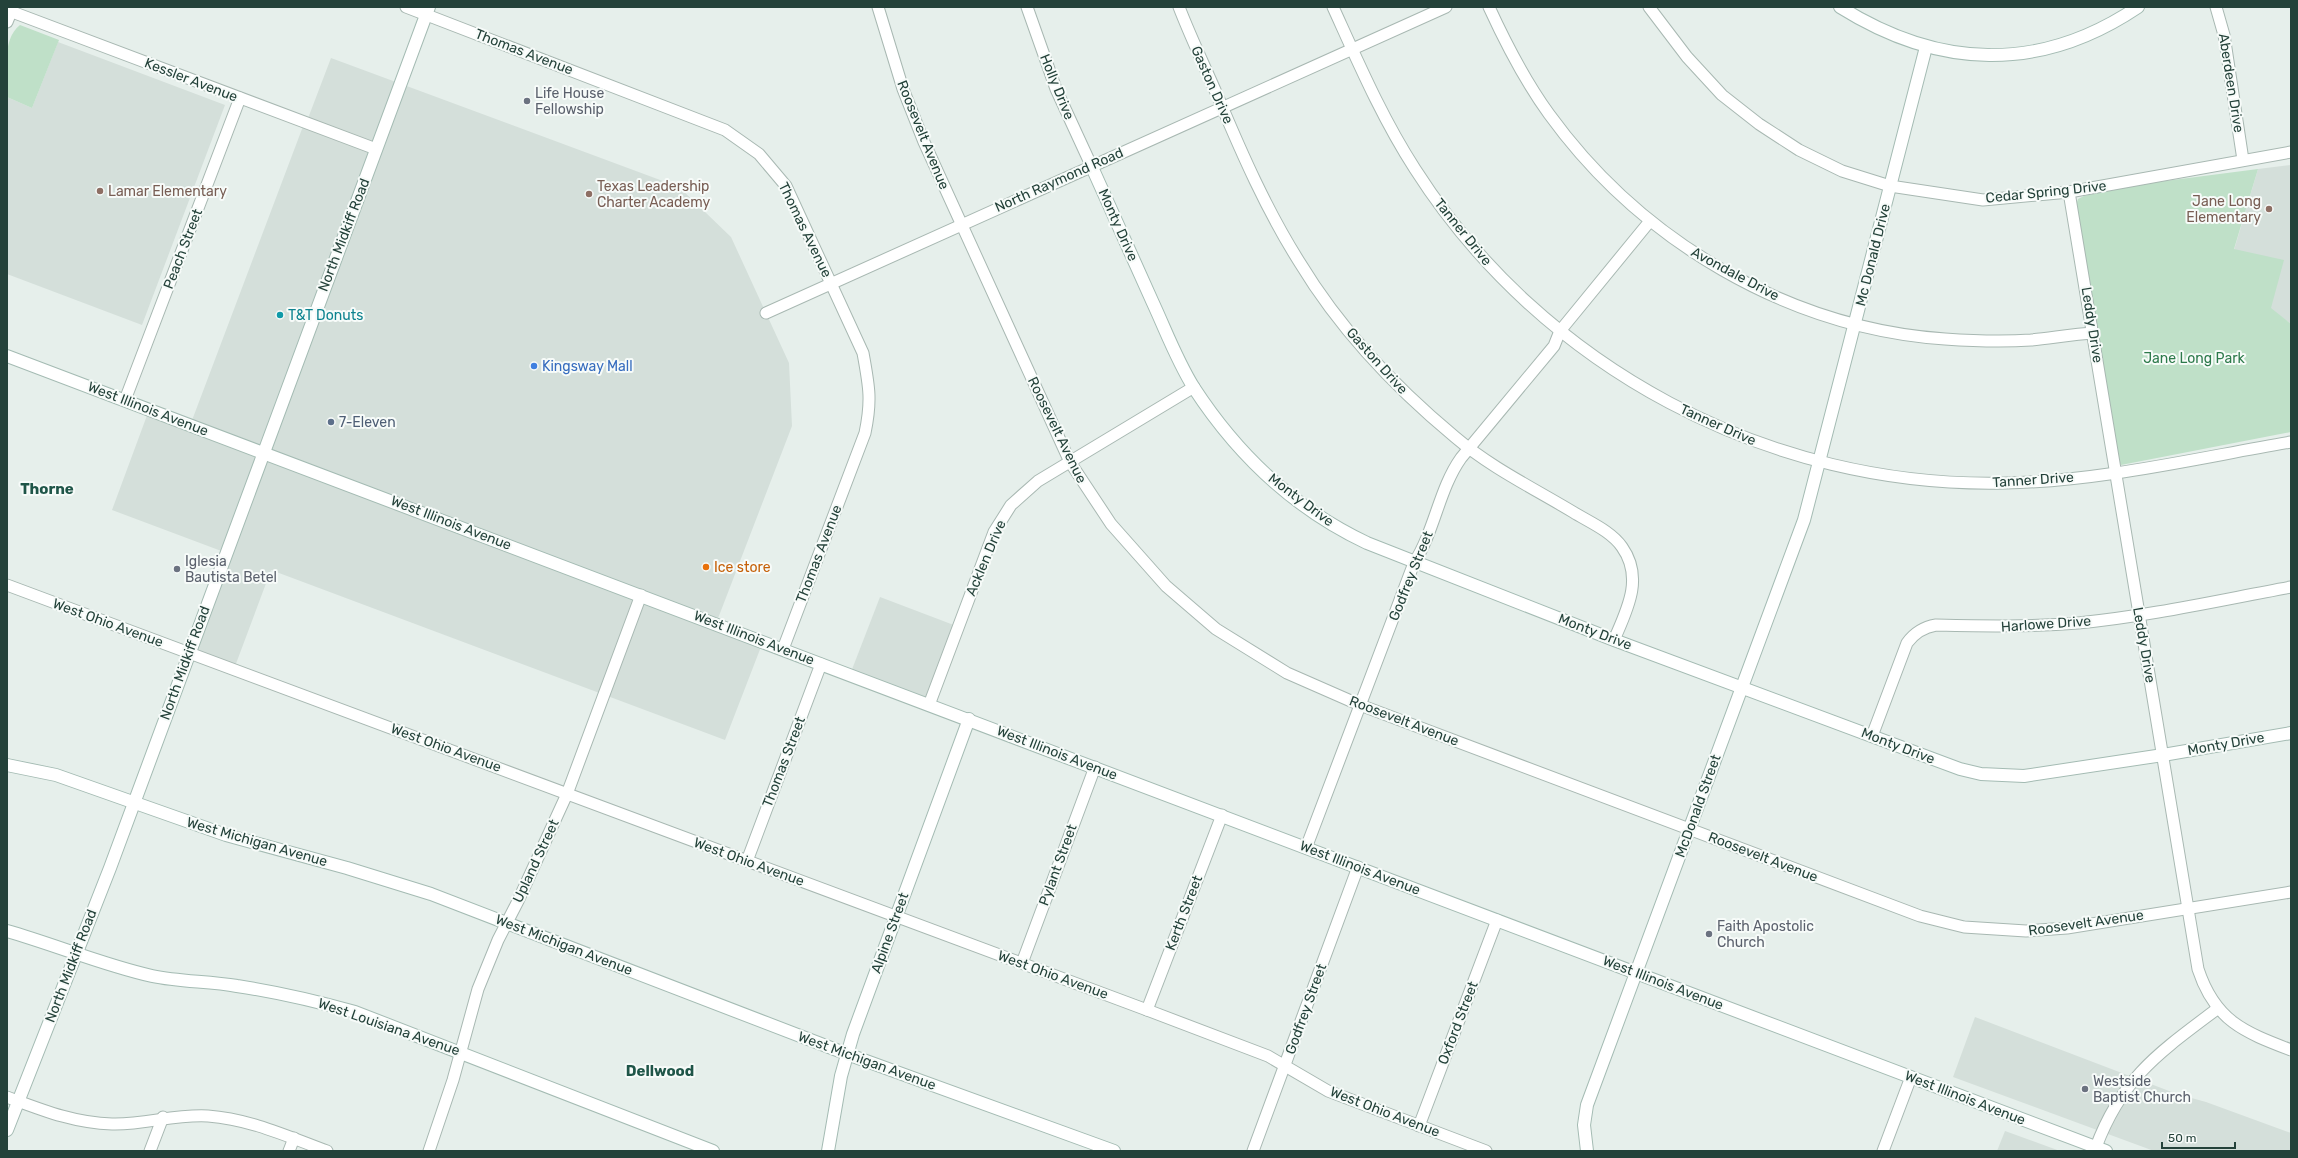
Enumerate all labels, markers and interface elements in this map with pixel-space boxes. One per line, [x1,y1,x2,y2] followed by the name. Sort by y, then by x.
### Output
[473,25,576,79] street label: Thomas Avenue
[2215,32,2247,134] street label: Aberdeen Drive
[1187,43,1237,127] street label: Gaston Drive
[1036,52,1078,122] street label: Holly Drive
[142,54,240,106] street label: Kessler Avenue
[893,78,953,192] street label: Roosevelt Avenue
[535,85,604,118] place label: Life House Fellowship
[522,96,532,106] marker: Life House Fellowship
[992,144,1126,216] street label: North Raymond Road
[315,176,373,294] street label: North Midkiff Road
[1985,177,2107,207] street label: Cedar Spring Drive
[597,178,710,211] place label: Texas Leadership Charter Academy
[775,180,835,281] street label: Thomas Avenue
[108,183,227,200] place label: Lamar Elementary
[95,186,105,196] marker: Lamar Elementary
[1094,186,1142,264] street label: Monty Drive
[584,189,594,199] marker: Texas Leadership Charter Academy
[2186,193,2261,226] place label: Jane Long Elementary
[1431,195,1495,269] street label: Tanner Drive
[1852,202,1894,308] street label: Mc Donald Drive
[2264,204,2274,214] marker: Jane Long Elementary
[160,206,206,292] street label: Peach Street
[1688,244,1782,304] street label: Avondale Drive
[2078,286,2106,364] street label: Leddy Drive
[288,307,363,324] place label: T&T Donuts
[275,310,285,320] marker: T&T Donuts
[1343,324,1411,398] street label: Gaston Drive
[2143,350,2246,367] park label: Jane Long Park
[542,358,633,375] place label: Kingsway Mall
[529,361,539,371] marker: Kingsway Mall
[1024,374,1090,486] street label: Roosevelt Avenue
[85,378,211,440] street label: West Illinois Avenue
[1677,401,1759,449] street label: Tanner Drive
[339,414,396,431] place label: 7-Eleven
[326,417,336,427] marker: 7-Eleven
[1992,469,2074,491] street label: Tanner Drive
[1265,470,1337,530] street label: Monty Drive
[20,480,74,498] district label: Thorne
[388,492,514,554] street label: West Illinois Avenue
[792,502,846,605] street label: Thomas Avenue
[962,517,1010,599] street label: Acklen Drive
[1385,528,1437,623] street label: Godfrey Street
[185,553,277,586] place label: Iglesia Bautista Betel
[714,559,771,576] place label: Ice store
[701,562,711,572] marker: Ice store
[172,564,182,574] marker: Iglesia Bautista Betel
[50,595,166,651] street label: West Ohio Avenue
[157,604,213,722] street label: North Midkiff Road
[2129,606,2159,684] street label: Leddy Drive
[691,607,817,669] street label: West Illinois Avenue
[1556,610,1634,654] street label: Monty Drive
[2000,612,2092,636] street label: Harlowe Drive
[1347,692,1461,750] street label: Roosevelt Avenue
[759,714,809,810] street label: Thomas Street
[388,720,504,776] street label: West Ohio Avenue
[994,722,1120,784] street label: West Illinois Avenue
[1859,724,1937,768] street label: Monty Drive
[2186,729,2266,759] street label: Monty Drive
[1671,752,1725,860] street label: McDonald Street
[185,814,329,870] street label: West Michigan Avenue
[509,816,563,905] street label: Upland Street
[1035,821,1081,908] street label: Pylant Street
[1706,828,1820,886] street label: Roosevelt Avenue
[691,834,807,890] street label: West Ohio Avenue
[1297,837,1423,899] street label: West Illinois Avenue
[1162,873,1206,953] street label: Kerth Street
[868,890,913,976] street label: Alpine Street
[2027,906,2145,940] street label: Roosevelt Avenue
[42,907,100,1025] street label: North Midkiff Road
[493,911,635,979] street label: West Michigan Avenue
[1717,918,1814,951] place label: Faith Apostolic Church
[1704,929,1714,939] marker: Faith Apostolic Church
[995,947,1111,1003] street label: West Ohio Avenue
[1600,952,1726,1014] street label: West Illinois Avenue
[1282,961,1330,1057] street label: Godfrey Street
[1434,979,1482,1067] street label: Oxford Street
[316,995,462,1059] street label: West Louisiana Avenue
[796,1028,938,1094] street label: West Michigan Avenue
[626,1062,694,1080] district label: Dellwood
[1902,1067,2028,1129] street label: West Illinois Avenue
[2093,1073,2191,1106] place label: Westside Baptist Church
[1328,1083,1442,1141] street label: West Ohio Avenue
[2080,1084,2090,1094] marker: Westside Baptist Church
[2162,1124,2235,1150] scale bar
[2168,1131,2196,1145] text: 50 m

